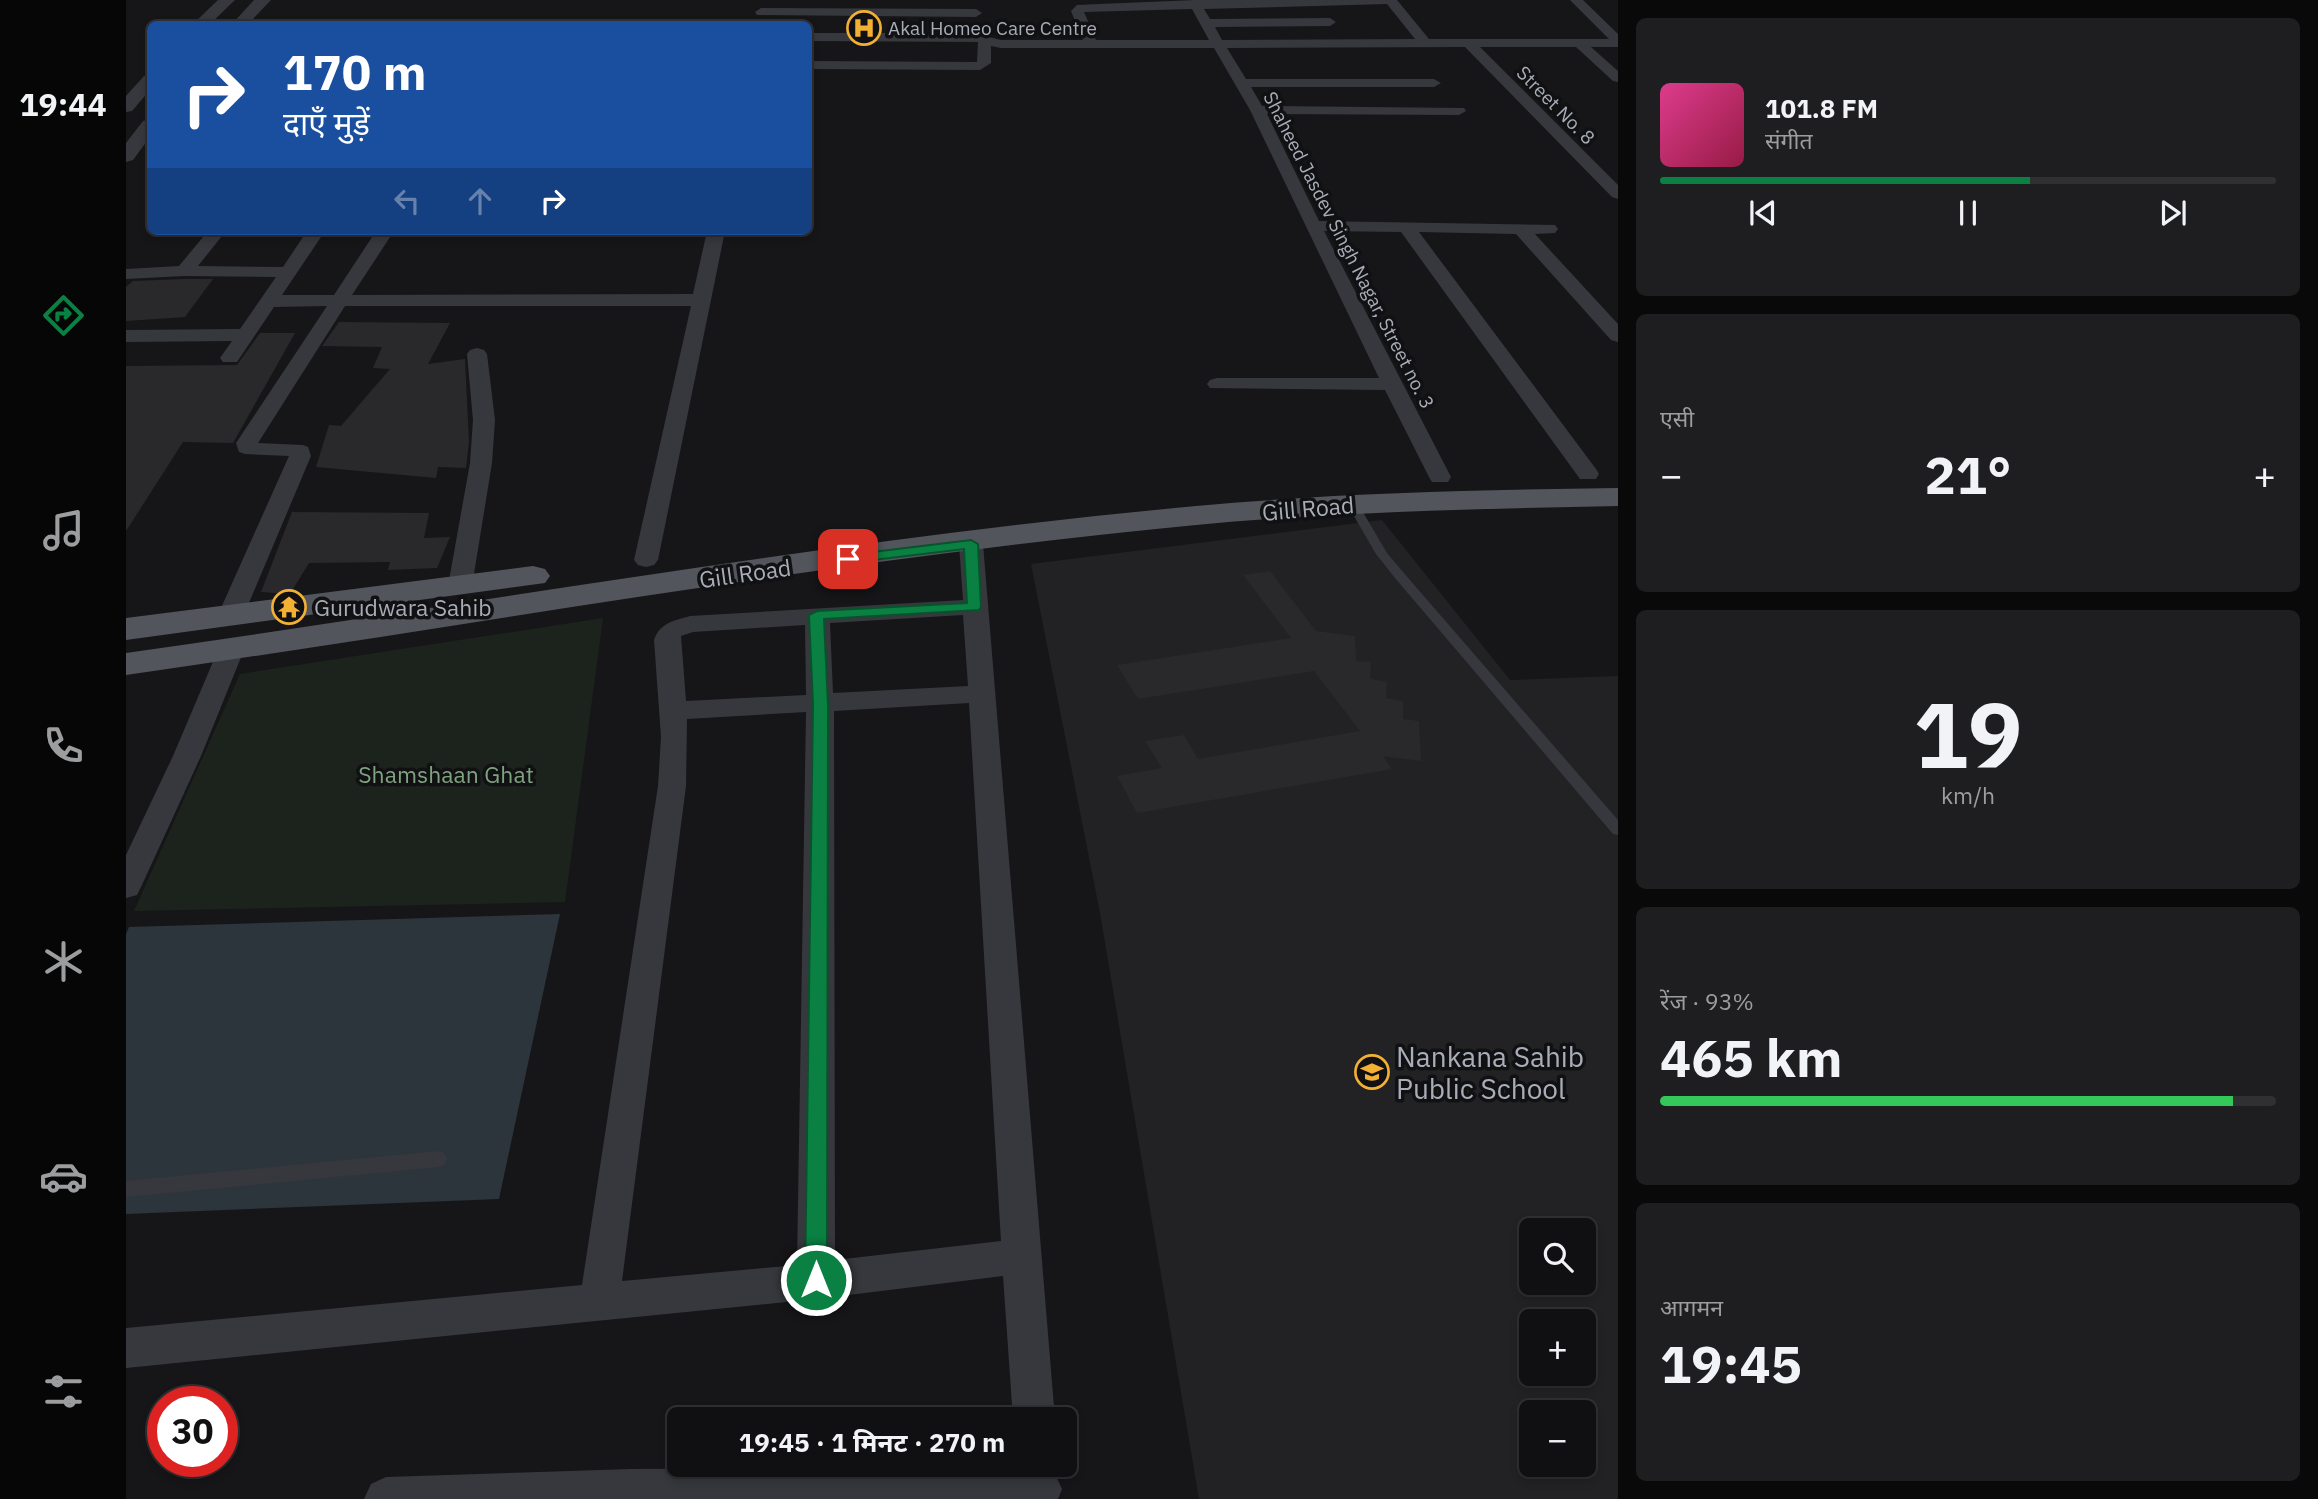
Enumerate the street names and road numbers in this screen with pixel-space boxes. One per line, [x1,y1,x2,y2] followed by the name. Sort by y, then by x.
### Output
[1512,61,1600,149] street label: Street No. 8
[1258,87,1440,413] street label: Shaheed Jasdev Singh Nagar, Street no. 3
[1261,489,1355,527] street label: Gill Road
[697,552,793,594] street label: Gill Road

